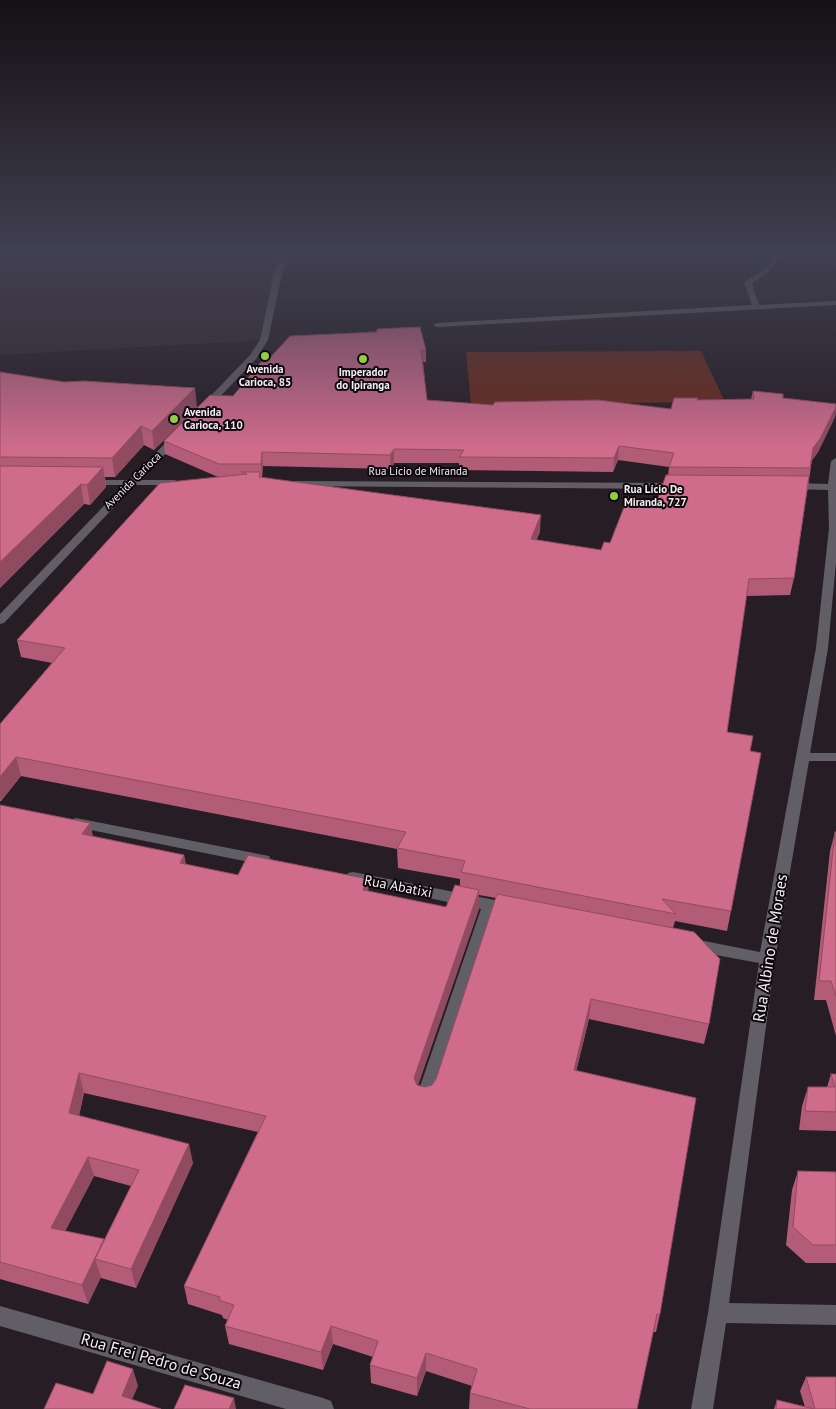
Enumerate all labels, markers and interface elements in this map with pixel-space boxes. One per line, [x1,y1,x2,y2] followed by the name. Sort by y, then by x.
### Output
[259,350,271,362] marker: Avenida Carioca, 85
[357,353,369,365] marker: Imperador do Ipiranga
[239,363,291,389] place label: Avenida Carioca, 85
[336,366,390,392] place label: Imperador do Ipiranga
[184,406,243,432] place label: Avenida Carioca, 110
[168,413,180,425] marker: Avenida Carioca, 110
[102,450,164,512] street label: Avenida Carioca
[369,465,467,479] street label: Rua Lício de Miranda
[624,483,687,509] place label: Rua Lício De Miranda, 727
[608,490,620,502] marker: Rua Lício De Miranda, 727
[363,872,433,902] street label: Rua Abatixi
[750,873,792,1023] street label: Rua Albino de Moraes
[79,1330,243,1394] street label: Rua Frei Pedro de Souza

